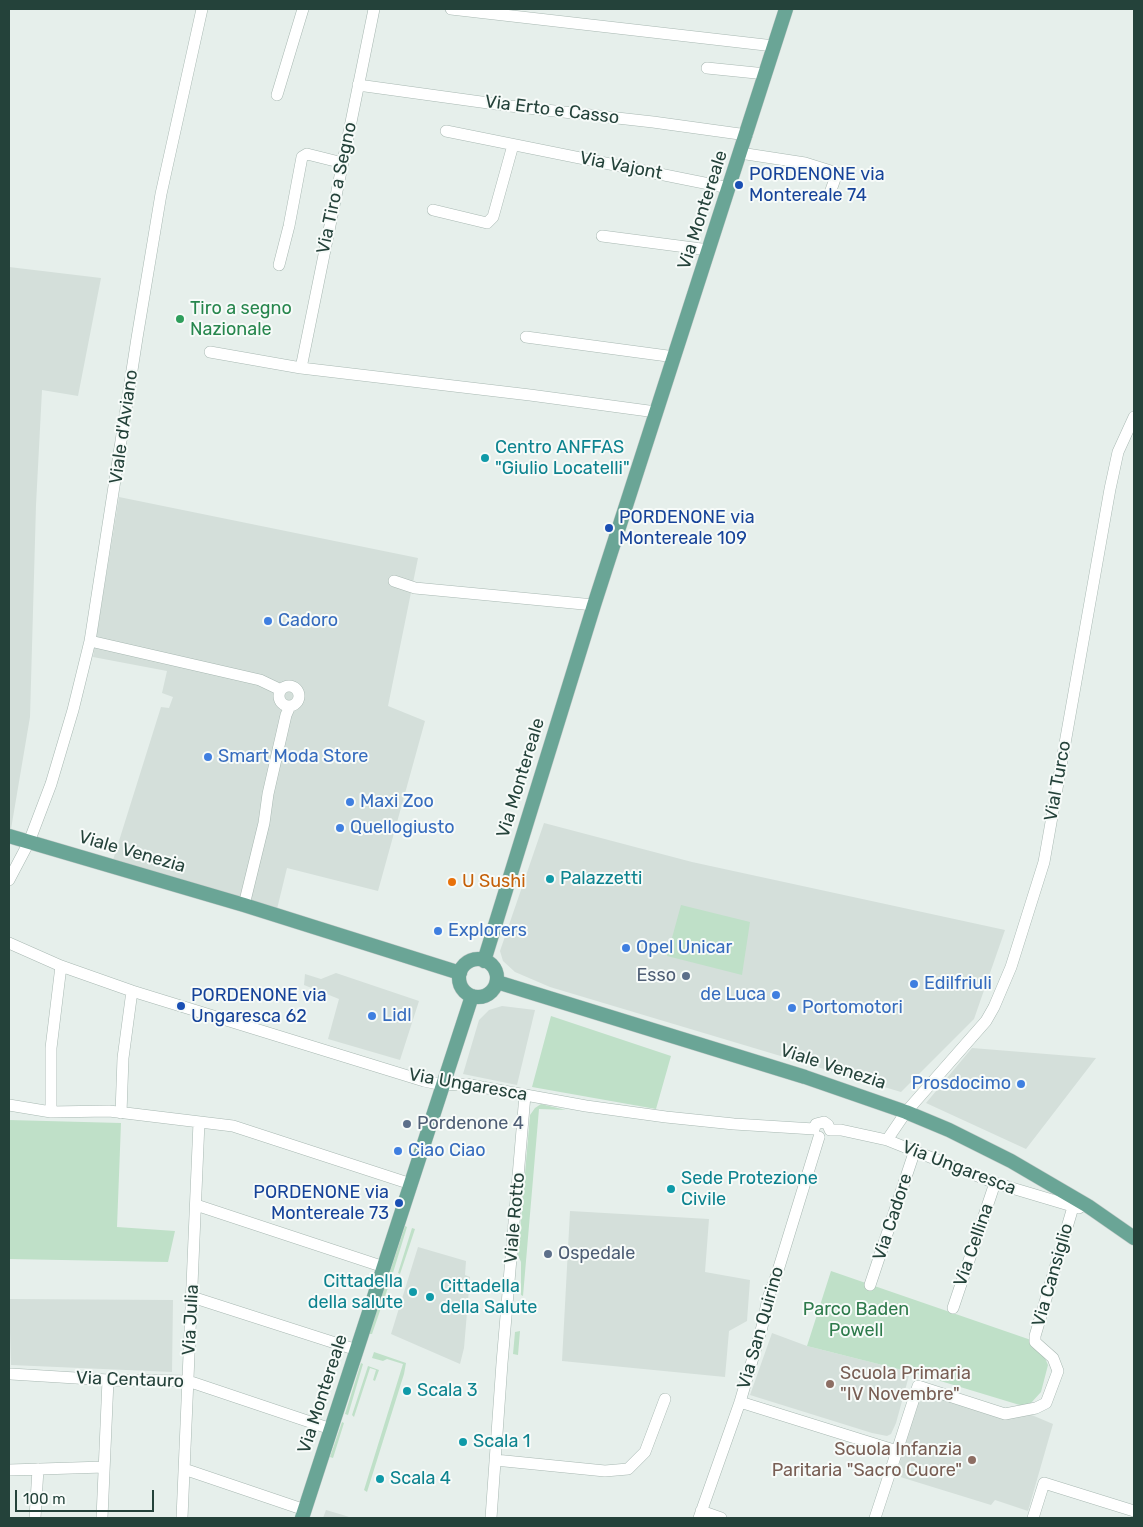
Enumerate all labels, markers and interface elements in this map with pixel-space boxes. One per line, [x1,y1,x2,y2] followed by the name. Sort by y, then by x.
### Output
[484,91,620,129] street label: Via Erto e Casso
[312,120,362,256] street label: Via Tiro a Segno
[578,147,664,185] street label: Via Vajont
[674,148,732,272] street label: Via Montereale
[749,164,885,206] place label: PORDENONE via Montereale 74
[733,179,745,191] marker: PORDENONE via Montereale 74
[190,298,292,340] place label: Tiro a segno Nazionale
[174,313,186,325] marker: Tiro a segno Nazionale
[105,368,143,486] street label: Viale d'Aviano
[495,437,630,479] place label: Centro ANFFAS "Giulio Locatelli"
[479,452,491,464] marker: Centro ANFFAS "Giulio Locatelli"
[619,507,755,550] place label: PORDENONE via Montereale 109
[603,522,615,534] marker: PORDENONE via Montereale 109
[278,610,338,632] place label: Cadoro
[262,615,274,627] marker: Cadoro
[493,716,549,840] street label: Via Montereale
[1040,739,1076,823] street label: Vial Turco
[218,746,368,768] place label: Smart Moda Store
[202,751,214,763] marker: Smart Moda Store
[360,791,434,813] place label: Maxi Zoo
[344,796,356,808] marker: Maxi Zoo
[350,817,455,839] place label: Quellogiusto
[334,822,346,834] marker: Quellogiusto
[76,826,188,878] street label: Viale Venezia
[560,868,642,890] place label: Palazzetti
[462,871,526,893] place label: U Sushi
[544,873,556,885] marker: Palazzetti
[446,876,458,888] marker: U Sushi
[448,920,527,942] place label: Explorers
[432,925,444,937] marker: Explorers
[636,937,732,959] place label: Opel Unicar
[620,942,632,954] marker: Opel Unicar
[636,965,676,987] place label: Esso
[680,970,692,982] marker: Esso
[924,973,992,995] place label: Edilfriuli
[908,978,920,990] marker: Edilfriuli
[700,984,766,1006] place label: de Luca
[191,985,327,1028] place label: PORDENONE via Ungaresca 62
[770,989,782,1001] marker: de Luca
[802,997,903,1019] place label: Portomotori
[175,1000,187,1012] marker: PORDENONE via Ungaresca 62
[786,1002,798,1014] marker: Portomotori
[382,1005,412,1027] place label: Lidl
[366,1010,378,1022] marker: Lidl
[777,1040,889,1094] street label: Viale Venezia
[407,1064,529,1106] street label: Via Ungaresca
[912,1073,1011,1095] place label: Prosdocimo
[1015,1078,1027,1090] marker: Prosdocimo
[417,1113,524,1135] place label: Pordenone 4
[401,1118,413,1130] marker: Pordenone 4
[899,1136,1019,1200] street label: Via Ungaresca
[408,1140,486,1162] place label: Ciao Ciao
[392,1145,404,1157] marker: Ciao Ciao
[681,1168,818,1210] place label: Sede Protezione Civile
[869,1171,917,1263] street label: Via Cadore
[500,1172,530,1264] street label: Viale Rotto
[253,1182,389,1224] place label: PORDENONE via Montereale 73
[665,1183,677,1195] marker: Sede Protezione Civile
[393,1197,405,1209] marker: PORDENONE via Montereale 73
[950,1201,998,1289] street label: Via Cellina
[1028,1221,1078,1329] street label: Via Cansiglio
[558,1243,635,1265] place label: Ospedale
[542,1248,554,1260] marker: Ospedale
[733,1264,789,1392] street label: Via San Quirino
[308,1271,403,1314] place label: Cittadella della salute
[440,1276,537,1318] place label: Cittadella della Salute
[178,1284,204,1356] street label: Via Julia
[407,1286,419,1298] marker: Cittadella della salute
[424,1291,436,1303] marker: Cittadella della Salute
[803,1299,909,1342] park label: Parco Baden Powell
[294,1332,352,1456] street label: Via Montereale
[840,1363,971,1406] place label: Scuola Primaria "IV Novembre"
[76,1367,184,1393] street label: Via Centauro
[824,1378,836,1390] marker: Scuola Primaria "IV Novembre"
[417,1380,478,1402] place label: Scala 3
[401,1385,413,1397] marker: Scala 3
[473,1431,530,1453] place label: Scala 1
[457,1436,469,1448] marker: Scala 1
[772,1439,962,1482] place label: Scuola Infanzia Paritaria "Sacro Cuore"
[966,1454,978,1466] marker: Scuola Infanzia Paritaria "Sacro Cuore"
[390,1468,451,1490] place label: Scala 4
[374,1473,386,1485] marker: Scala 4
[18,1480,156,1512] scale bar
[23,1490,65,1508] text: 100 m

